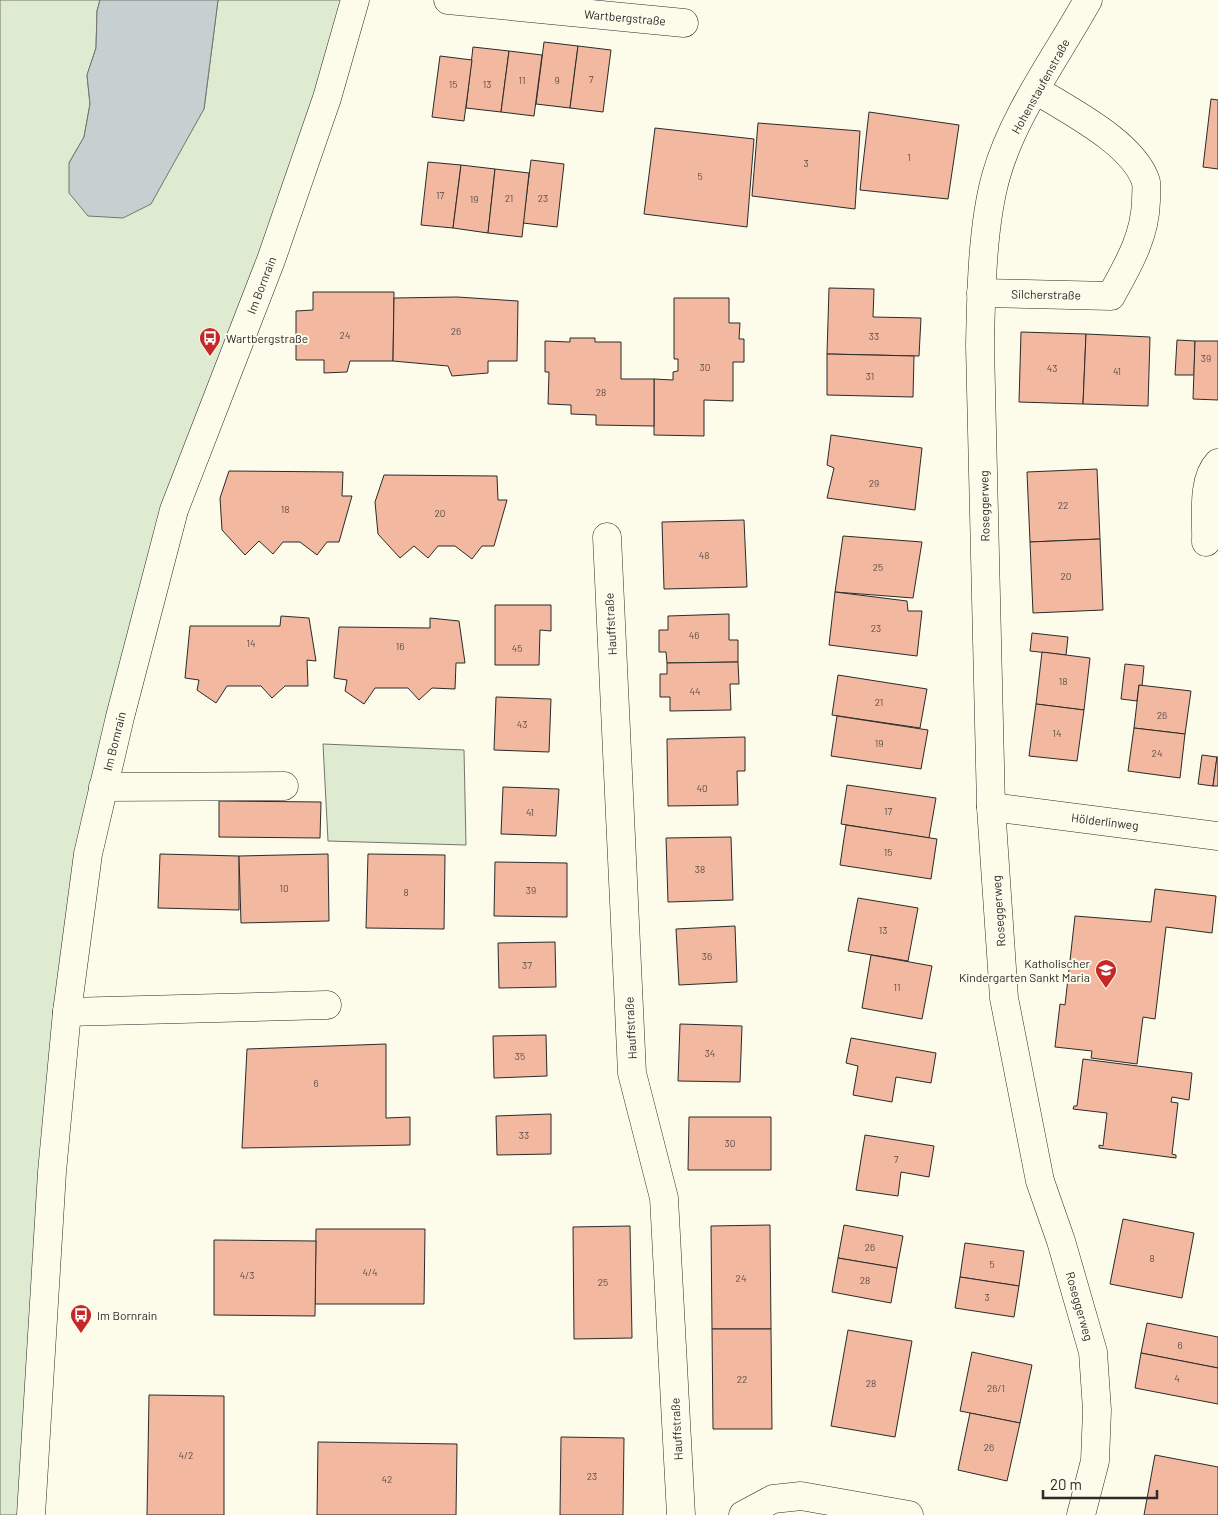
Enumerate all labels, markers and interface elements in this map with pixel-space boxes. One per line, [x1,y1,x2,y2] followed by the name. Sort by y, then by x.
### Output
[583,6,667,28] street label: Wartbergstraße
[1008,36,1072,136] street label: Hohenstaufenstraße
[589,73,594,85] house number: 7
[518,74,526,86] house number: 11
[554,74,560,86] house number: 9
[449,78,457,90] house number: 15
[483,78,491,90] house number: 13
[907,151,911,163] house number: 1
[803,157,809,169] house number: 3
[697,170,703,182] house number: 5
[436,189,444,201] house number: 17
[505,192,513,204] house number: 21
[538,192,548,204] house number: 23
[470,193,478,205] house number: 19
[244,254,278,316] street label: Im Bornrain
[1011,286,1081,302] street label: Silcherstraße
[451,325,461,337] house number: 26
[198,326,222,357] bus stop icon: Wartbergstraße
[340,329,350,341] house number: 24
[869,330,879,342] house number: 33
[226,331,308,345] place label: Wartbergstraße
[1201,352,1211,364] house number: 39
[700,361,710,373] house number: 30
[1047,362,1057,374] house number: 43
[1113,365,1121,377] house number: 41
[866,370,874,382] house number: 31
[596,386,606,398] house number: 28
[976,470,992,542] street label: Roseggerweg
[869,477,879,489] house number: 29
[1058,499,1068,511] house number: 22
[281,503,289,515] house number: 18
[434,507,446,519] house number: 20
[699,549,709,561] house number: 48
[873,561,883,573] house number: 25
[1060,570,1072,582] house number: 20
[601,592,619,656] street label: Hauffstraße
[871,622,881,634] house number: 23
[689,629,699,641] house number: 46
[246,637,256,649] house number: 14
[396,640,404,652] house number: 16
[512,642,522,654] house number: 45
[1059,675,1067,687] house number: 18
[689,685,701,697] house number: 44
[875,696,883,708] house number: 21
[1157,709,1167,721] house number: 26
[100,710,128,772] street label: Im Bornrain
[517,718,527,730] house number: 43
[1052,727,1062,739] house number: 14
[875,737,883,749] house number: 19
[1152,747,1162,759] house number: 24
[696,782,708,794] house number: 40
[884,805,892,817] house number: 17
[526,806,534,818] house number: 41
[1070,810,1140,832] street label: Hölderlinweg
[884,846,892,858] house number: 15
[695,863,705,875] house number: 38
[989,875,1007,947] street label: Roseggerweg
[279,882,289,894] house number: 10
[526,884,536,896] house number: 39
[403,886,409,898] house number: 8
[879,924,887,936] house number: 13
[702,950,712,962] house number: 36
[959,956,1091,984] place label: Katholischer Kindergarten Sankt Maria
[1094,958,1118,989] school or university icon: Katholischer Kindergarten Sankt Maria
[522,959,532,971] house number: 37
[893,981,901,993] house number: 11
[621,996,639,1060] street label: Hauffstraße
[705,1047,715,1059] house number: 34
[515,1050,525,1062] house number: 35
[313,1077,319,1089] house number: 6
[519,1129,529,1141] house number: 33
[725,1137,735,1149] house number: 30
[894,1153,899,1165] house number: 7
[865,1241,875,1253] house number: 26
[1149,1252,1155,1264] house number: 8
[989,1258,995,1270] house number: 5
[362,1266,378,1278] house number: 4/4
[240,1269,254,1281] house number: 4/3
[1063,1270,1097,1342] street label: Roseggerweg
[736,1272,746,1284] house number: 24
[860,1274,870,1286] house number: 28
[598,1276,608,1288] house number: 25
[984,1291,990,1303] house number: 3
[69,1303,93,1334] bus stop icon: Im Bornrain
[97,1308,157,1322] place label: Im Bornrain
[1177,1339,1183,1351] house number: 6
[1174,1372,1180,1384] house number: 4
[737,1373,747,1385] house number: 22
[866,1377,876,1389] house number: 28
[987,1382,1005,1394] house number: 26/1
[667,1397,685,1461] street label: Hauffstraße
[984,1441,994,1453] house number: 26
[179,1449,193,1461] house number: 4/2
[1043,1468,1157,1500] scale bar
[587,1470,597,1482] house number: 23
[382,1473,392,1485] house number: 42
[1050,1475,1082,1493] text: 20 m

